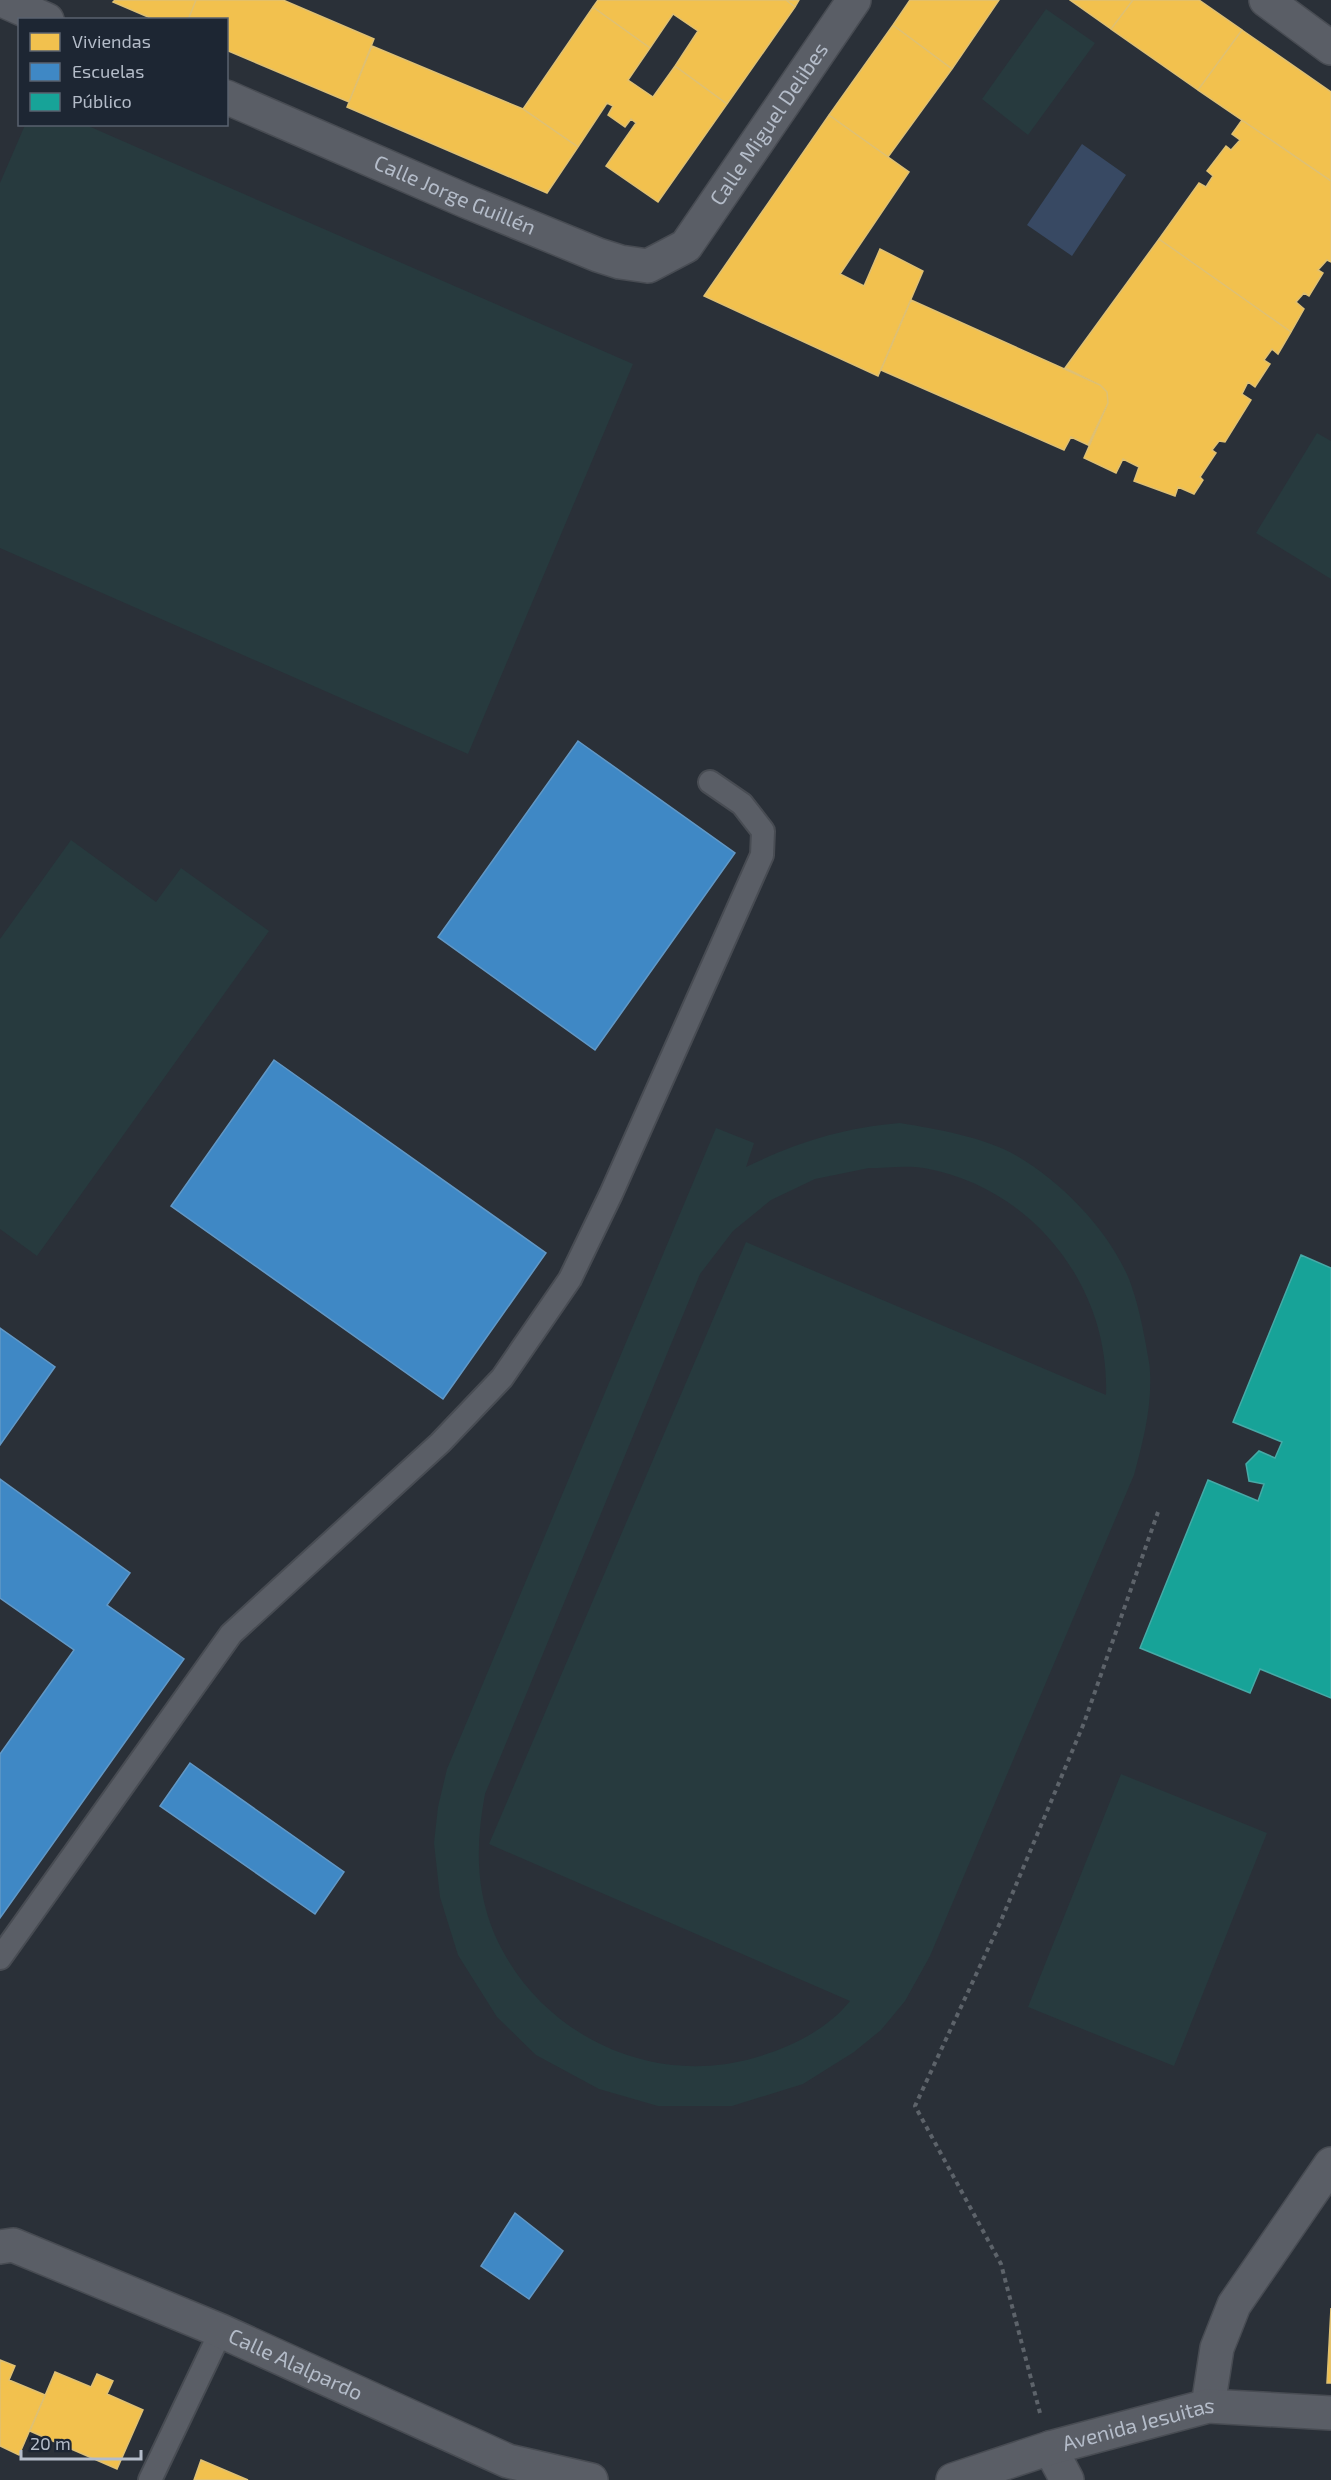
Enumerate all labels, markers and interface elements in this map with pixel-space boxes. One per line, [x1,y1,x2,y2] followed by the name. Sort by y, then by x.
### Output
[18,18,228,126] legend
[72,30,151,52] text: Viviendas
[704,37,832,210] street label: Calle Miguel Delibes
[72,60,144,82] text: Escuelas
[72,90,132,112] text: Público
[371,149,540,239] street label: Calle Jorge Guillén
[225,2322,367,2405] street label: Calle Alalpardo
[1059,2392,1216,2455] street label: Avenida Jesuitas
[21,2423,141,2461] scale bar
[30,2432,71,2454] text: 20 m

